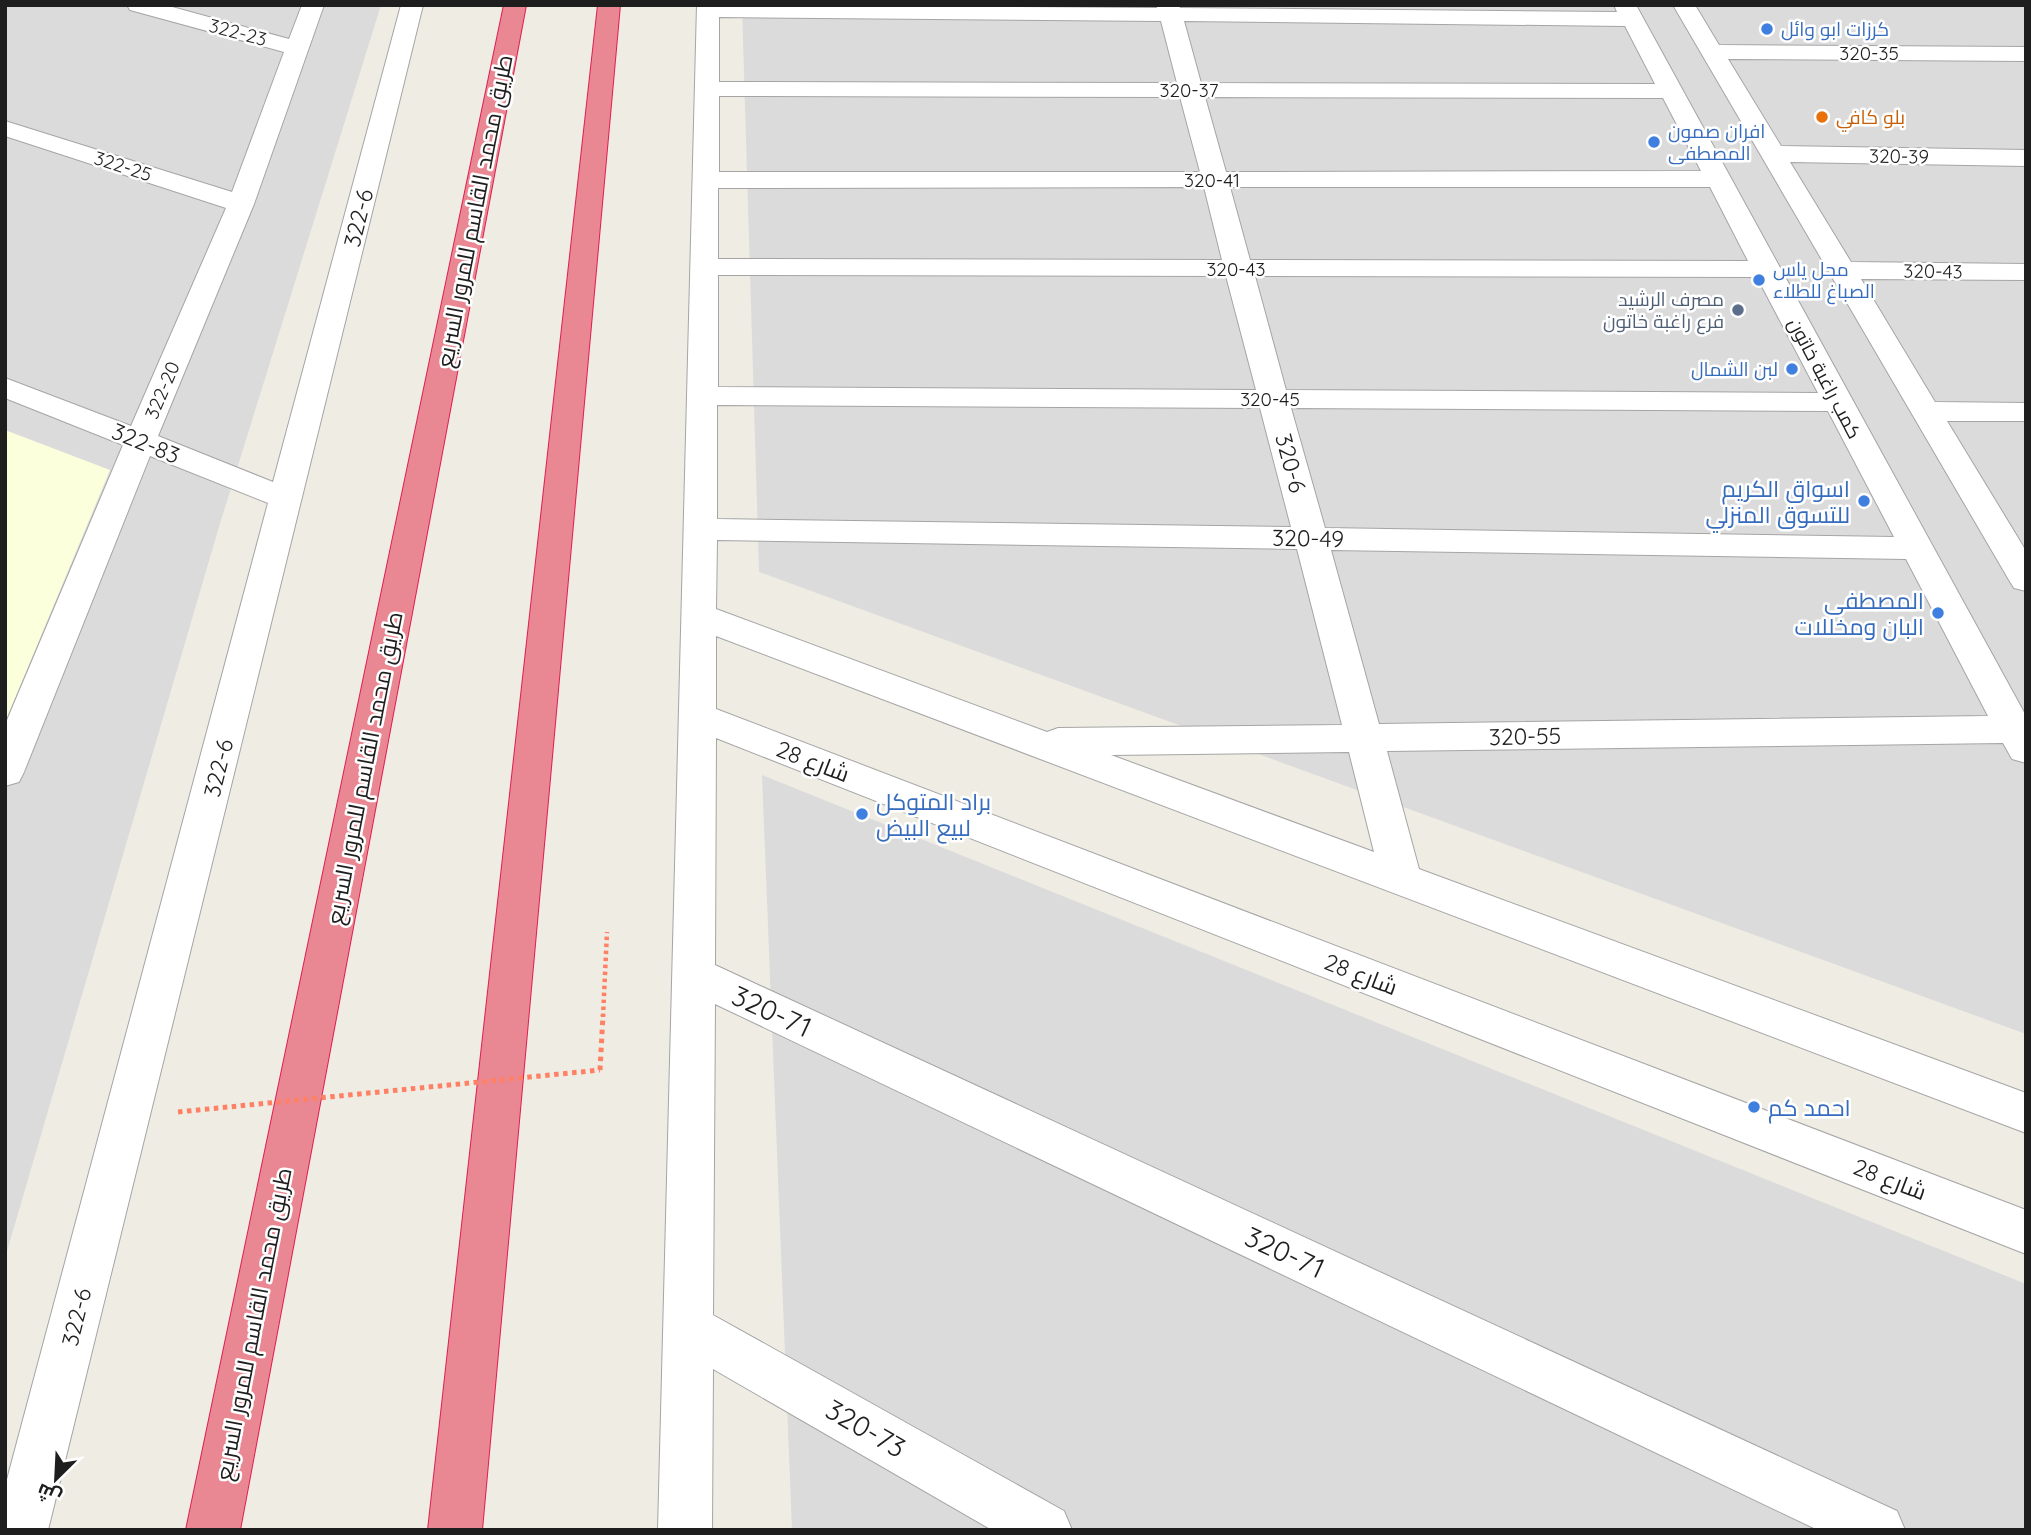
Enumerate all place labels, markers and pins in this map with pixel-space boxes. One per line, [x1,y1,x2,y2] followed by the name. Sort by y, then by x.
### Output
[1781,17,1889,41] place label: كرزات ابو وائل
[1759,21,1775,37] marker: كرزات ابو وائل
[1836,105,1905,132] place label: بلو كافي
[1814,109,1830,125] marker: بلو كافي
[1668,119,1765,165] place label: افران صمون المصطفى
[1646,134,1662,150] marker: افران صمون المصطفى
[1773,257,1875,305] place label: محل ياس الصباغ للطلاء
[1751,272,1767,288] marker: محل ياس الصباغ للطلاء
[1603,287,1724,335] place label: مصرف الرشيد فرع راغبة خاتون
[1730,302,1746,318] marker: مصرف الرشيد فرع راغبة خاتون
[1691,357,1778,381] place label: لبن الشمال
[1784,361,1800,377] marker: لبن الشمال
[1705,474,1850,533] place label: اسواق الكريم للتسوق المنزلي
[1856,493,1872,509] marker: اسواق الكريم للتسوق المنزلي
[1795,586,1924,641] place label: المصطفى البان ومخللات
[1930,605,1946,621] marker: المصطفى البان ومخللات
[876,787,991,844] place label: براد المتوكل لبيع البيض
[854,806,870,822] marker: براد المتوكل لبيع البيض
[1768,1093,1851,1124] place label: احمد كم
[1746,1099,1762,1115] marker: احمد كم

